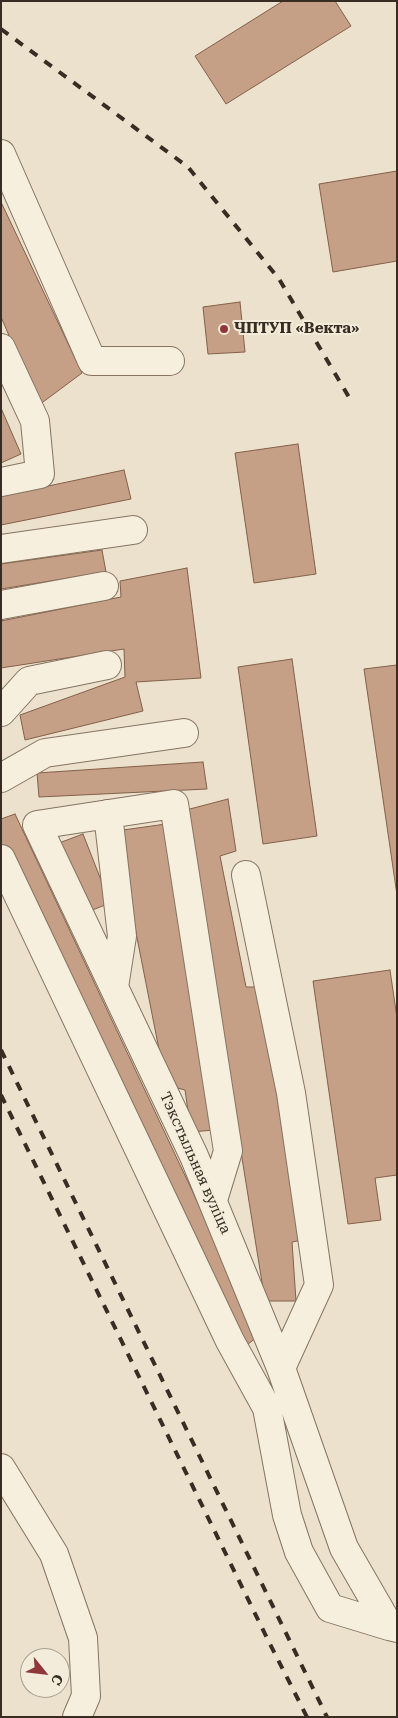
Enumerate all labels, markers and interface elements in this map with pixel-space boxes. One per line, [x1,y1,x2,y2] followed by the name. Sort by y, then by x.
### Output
[234,320,359,338] place label: ЧПТУП «Векта»
[218,323,230,335] marker: ЧПТУП «Векта»
[156,1089,234,1237] street label: Тэкстыльная вуліца
[20,1648,70,1698] north arrow
[48,1672,67,1688] text: С

